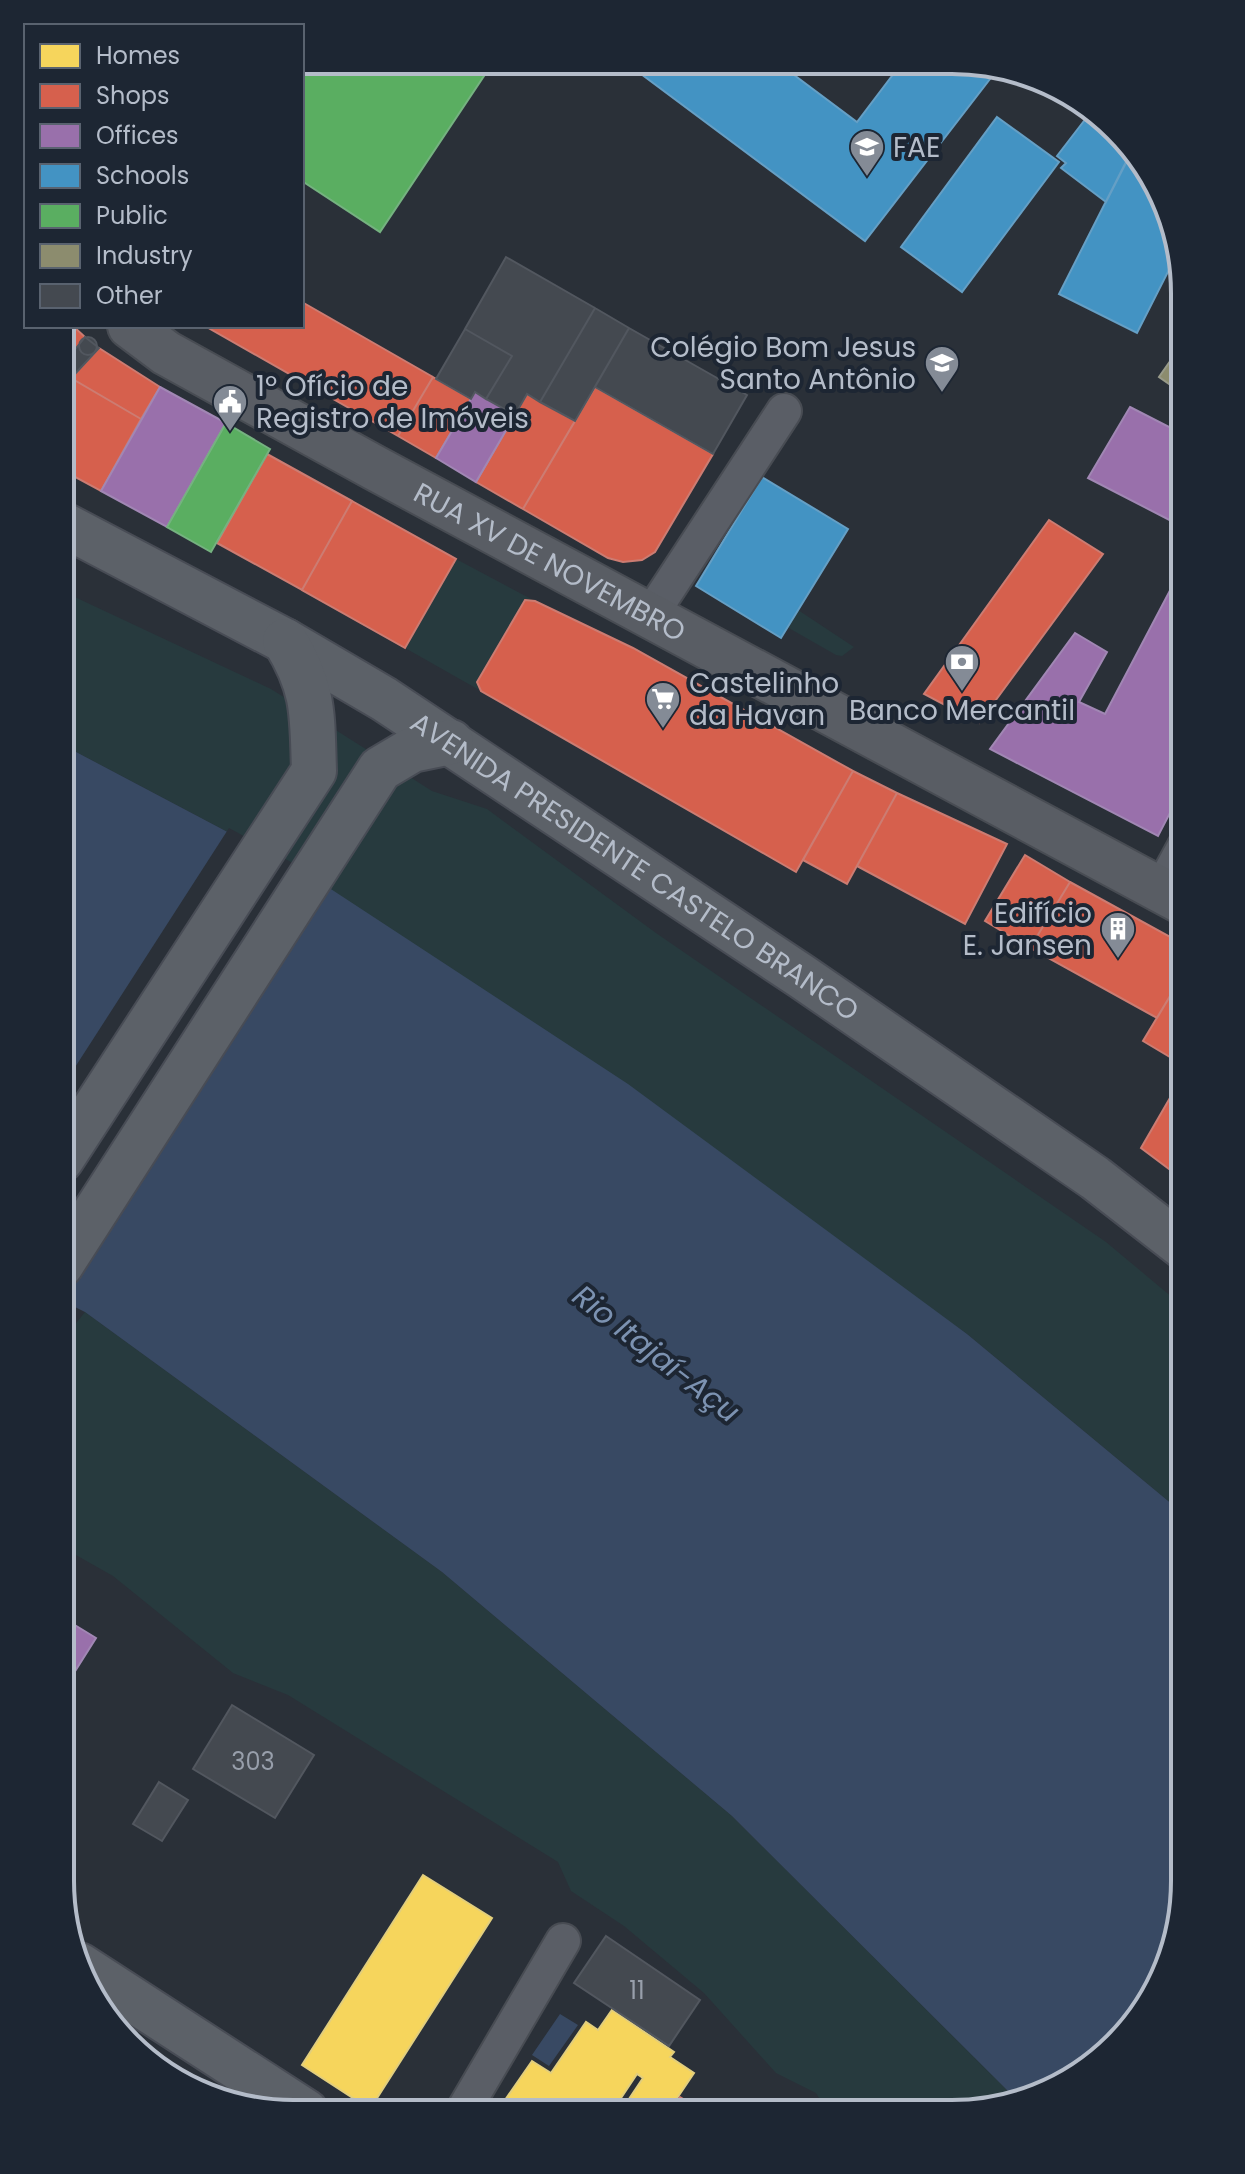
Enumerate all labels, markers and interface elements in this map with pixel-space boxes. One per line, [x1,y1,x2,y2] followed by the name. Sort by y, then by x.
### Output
[24,24,304,328] legend
[96,39,180,72] text: Homes
[96,79,170,112] text: Shops
[96,119,179,152] text: Offices
[848,128,886,178] school or university icon: FAE
[893,128,940,167] place label: FAE
[96,159,189,192] text: Schools
[96,199,168,232] text: Public
[96,239,193,272] text: Industry
[96,279,163,312] text: Other
[650,328,916,399] place label: Colégio Bom Jesus Santo Antônio
[923,344,961,394] school or university icon: Colégio Bom Jesus Santo Antônio
[256,367,529,438] place label: 1º Ofício de Registro de Imóveis
[211,383,249,433] public building icon: 1º Ofício de Registro de Imóveis
[407,473,692,651] street label: RUA XV DE NOVEMBRO
[943,643,981,693] bank icon: Banco Mercantil
[689,664,839,735] place label: Castelinho da Havan
[644,680,682,730] supermarket icon: Castelinho da Havan
[849,691,1075,730] place label: Banco Mercantil
[403,703,867,1030] street label: AVENIDA PRESIDENTE CASTELO BRANCO
[963,894,1092,965] place label: Edifício E. Jansen
[1099,910,1137,960] building icon: Edifício E. Jansen
[564,1275,749,1433] water label: Rio Itajaí-Açu
[231,1745,275,1778] house number: 303
[629,1974,645,2007] house number: 11

